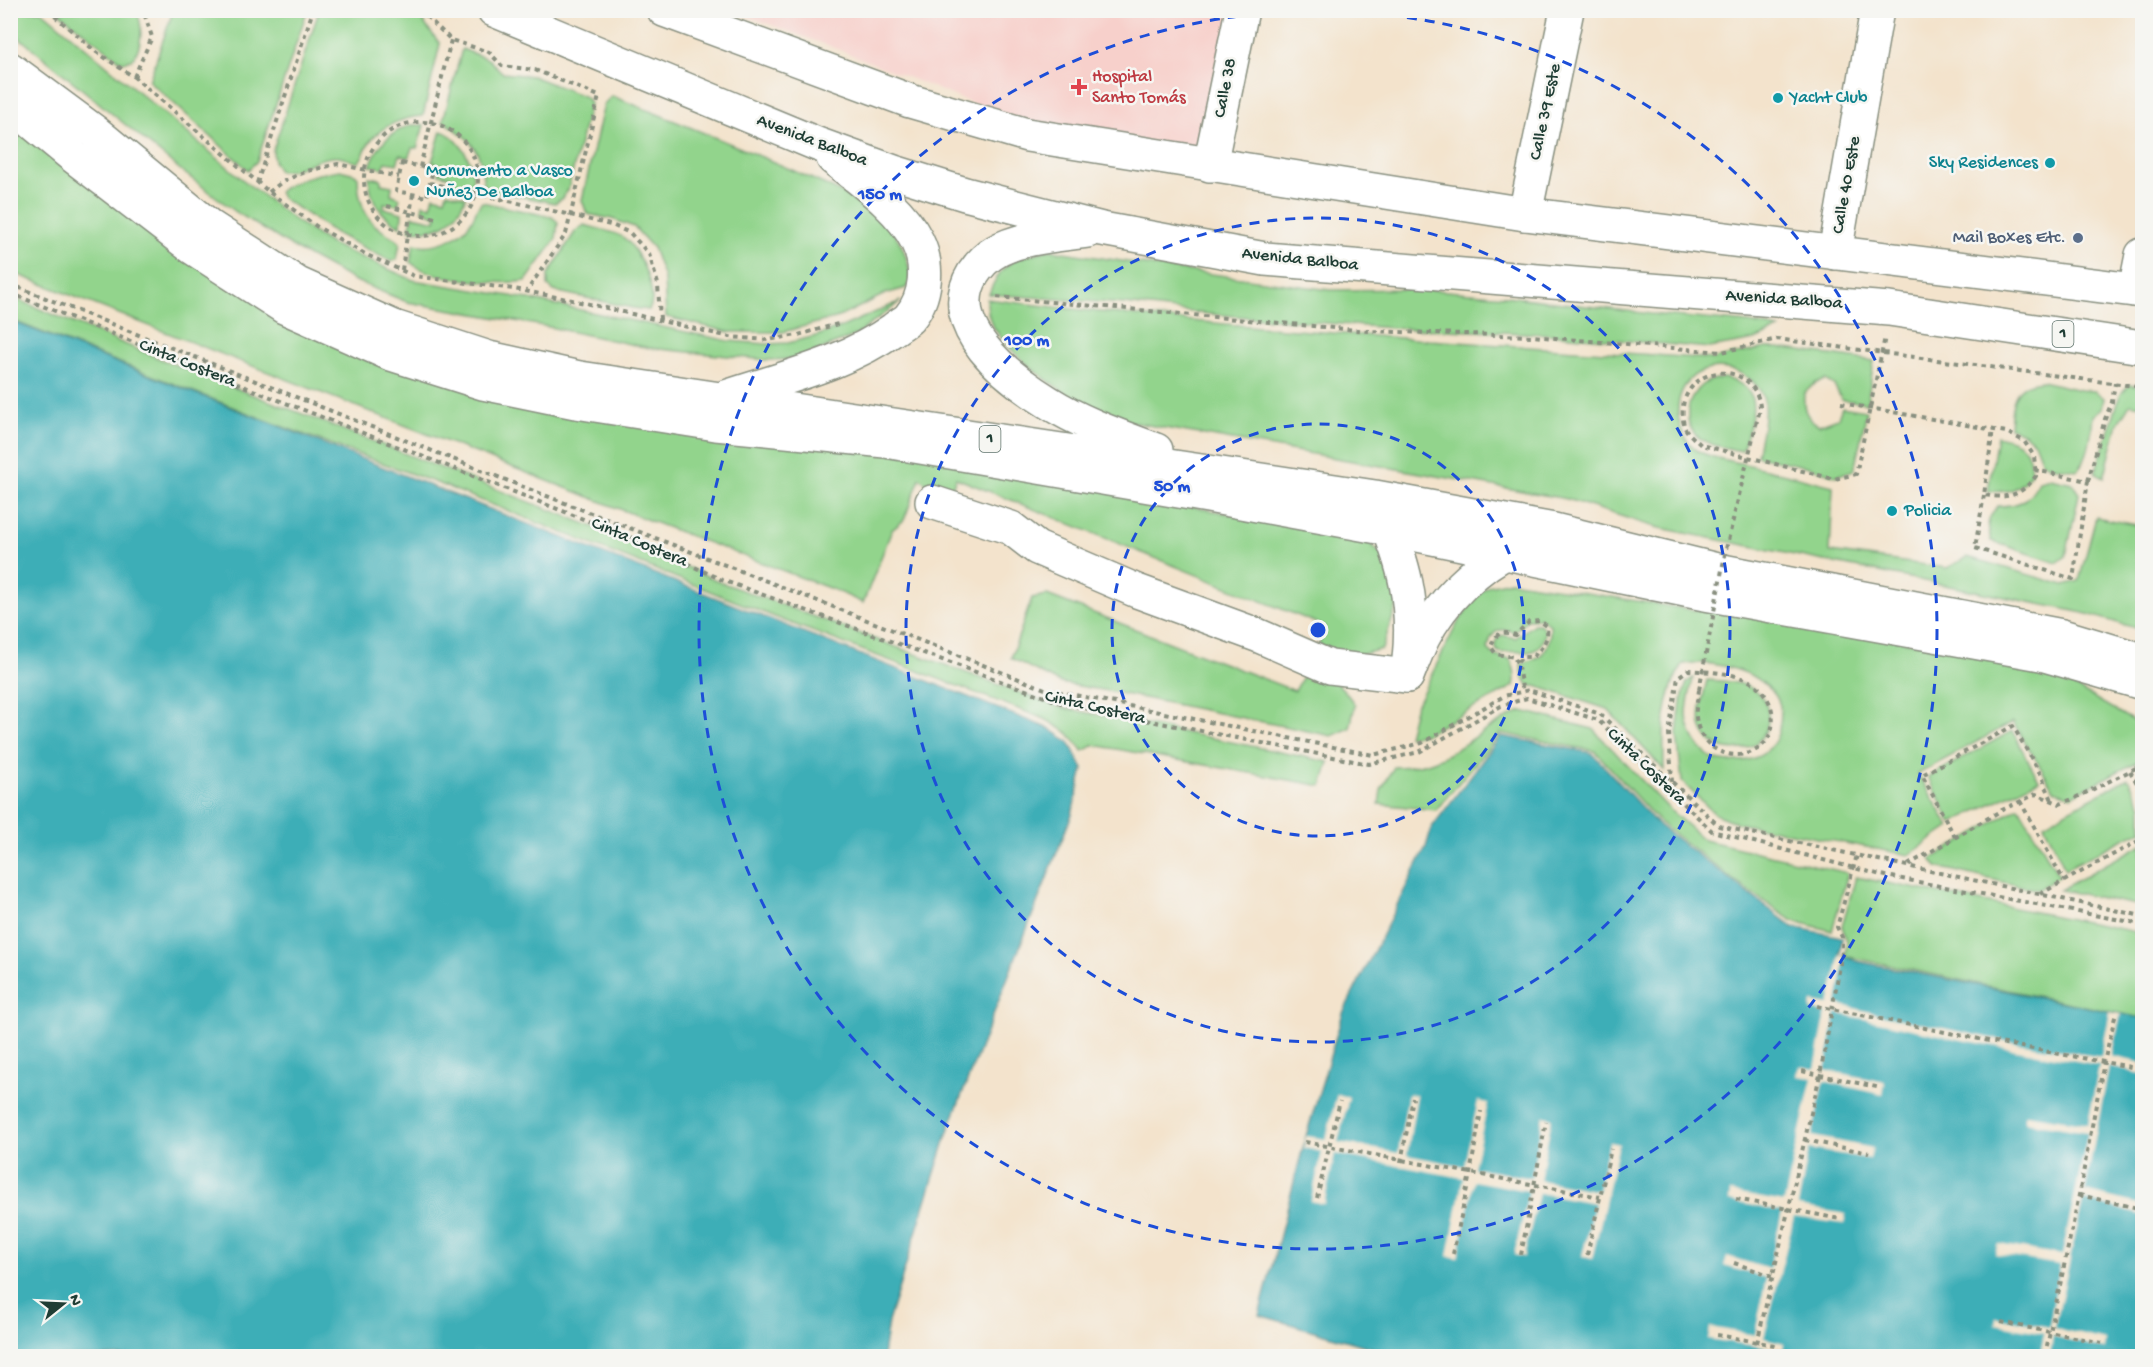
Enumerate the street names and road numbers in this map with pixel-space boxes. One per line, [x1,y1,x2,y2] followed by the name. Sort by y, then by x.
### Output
[1210,56,1242,120] street label: Calle 38
[1526,61,1567,162] street label: Calle 39 Este
[754,110,871,172] street label: Avenida Balboa
[1828,134,1866,235] street label: Calle 40 Este
[1241,243,1360,277] street label: Avenida Balboa
[1725,285,1844,315] street label: Avenida Balboa
[2052,321,2074,347] road number: 1
[136,335,239,393] street label: Cinta Costera
[980,426,1000,452] road number: 1
[588,513,691,573] street label: Cinta Costera
[1043,686,1148,730] street label: Cinta Costera
[1602,724,1691,811] street label: Cinta Costera

